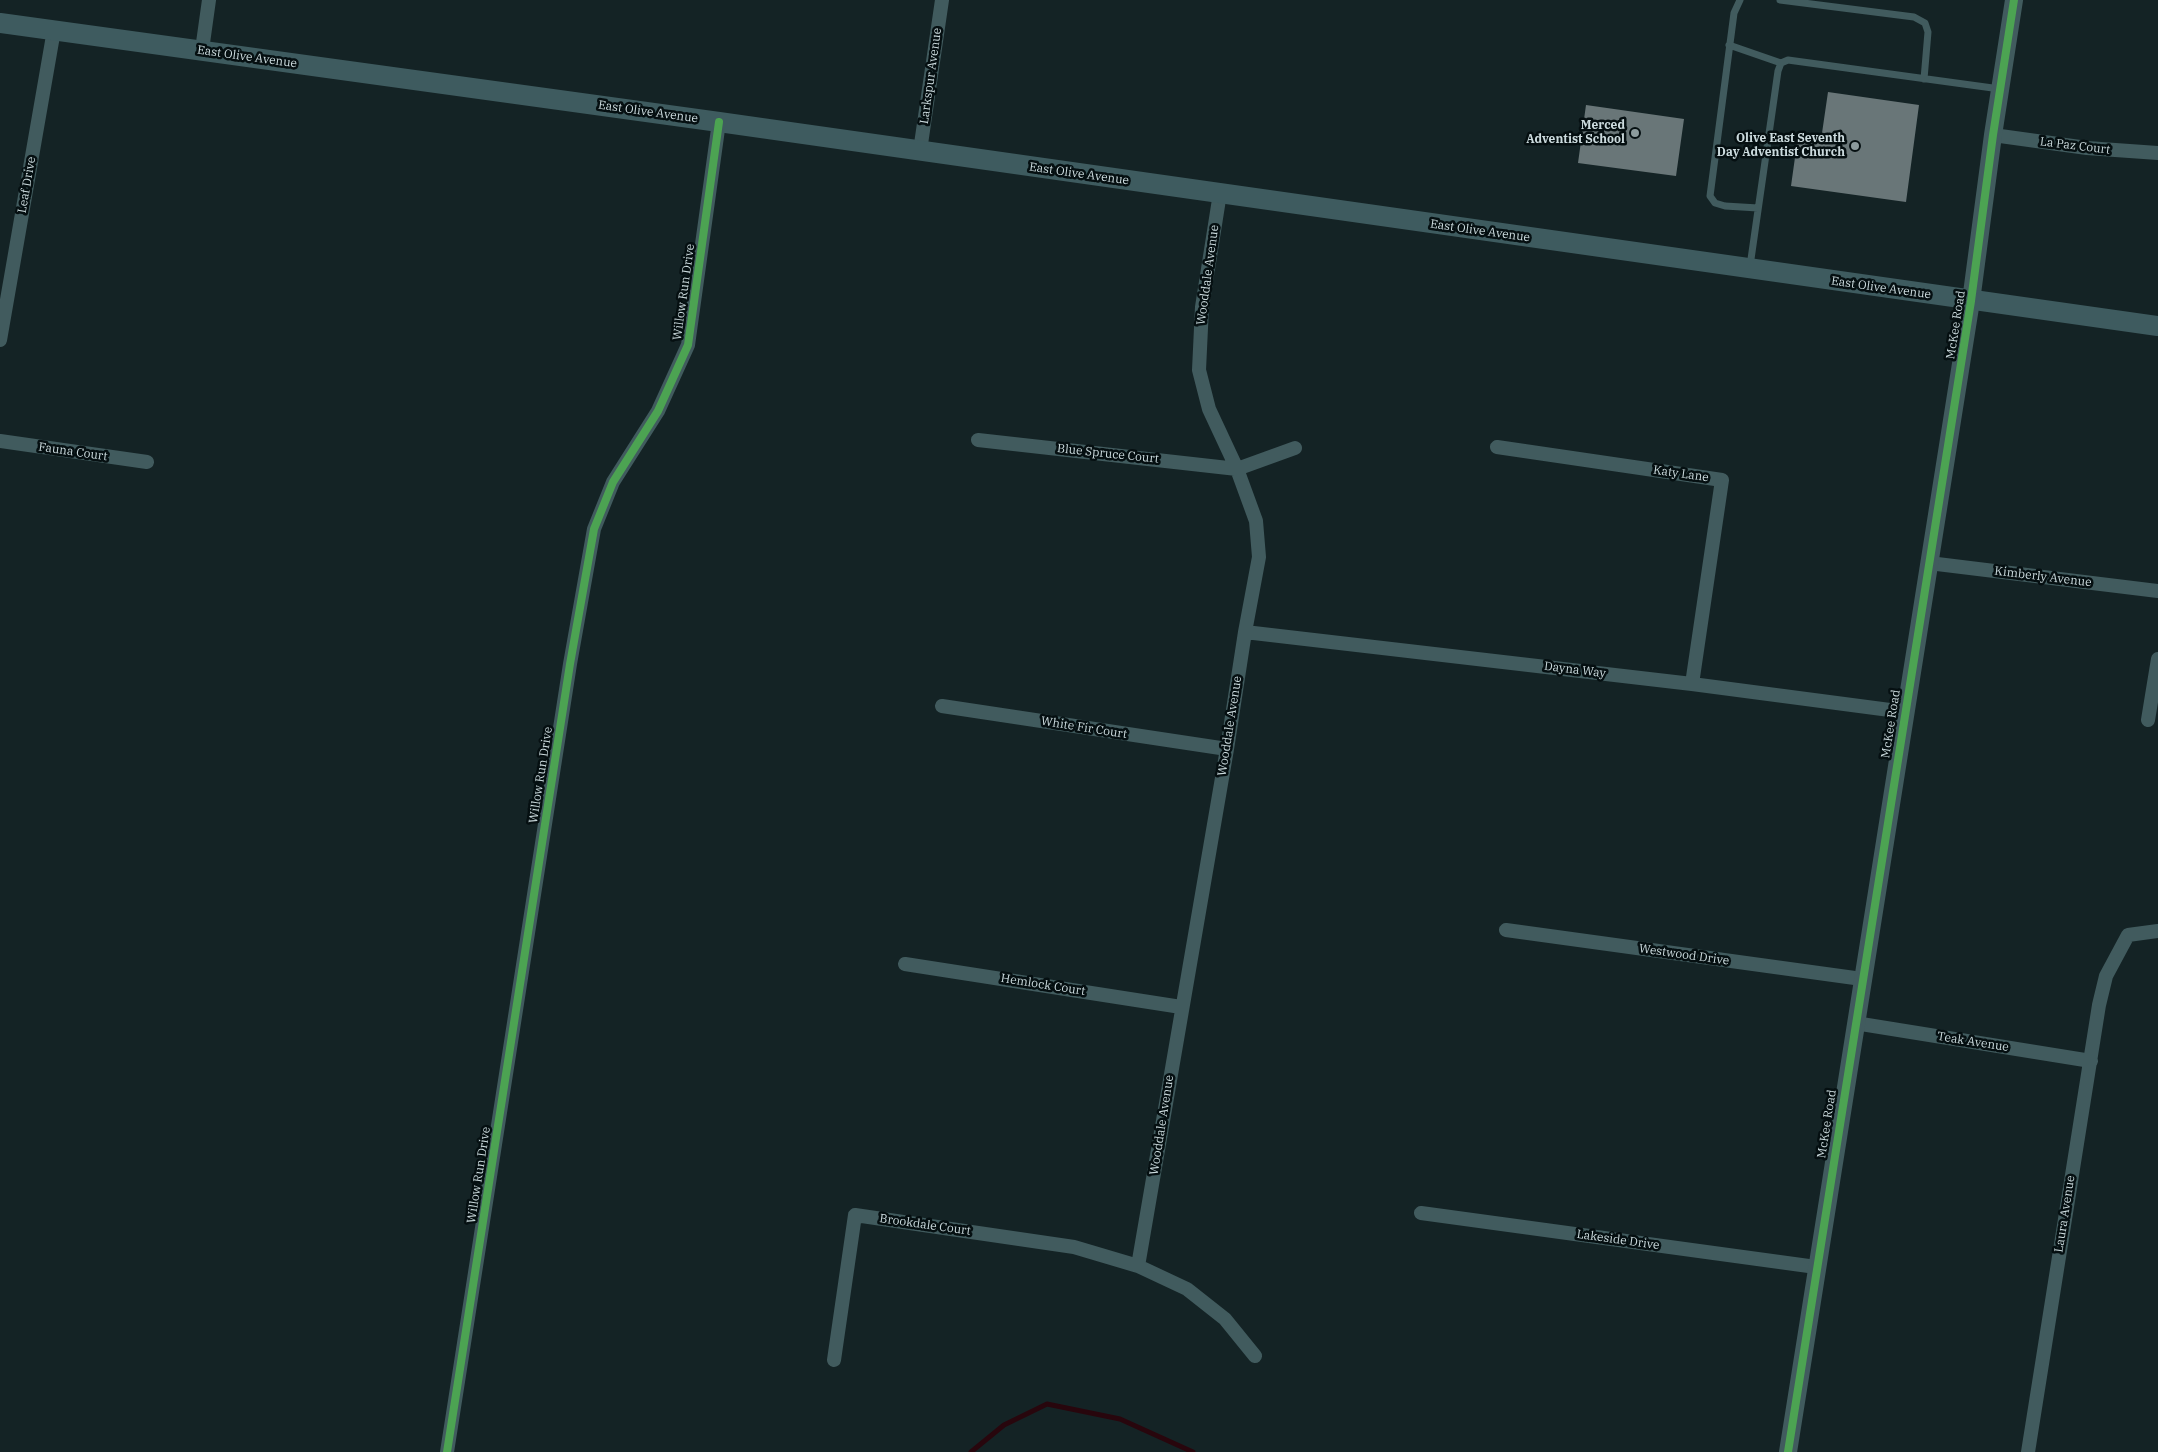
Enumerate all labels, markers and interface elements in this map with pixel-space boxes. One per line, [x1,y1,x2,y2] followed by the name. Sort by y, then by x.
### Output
[917,27,945,125] street label: Larkspur Avenue
[196,43,298,71] street label: East Olive Avenue
[597,98,699,126] street label: East Olive Avenue
[1526,119,1625,147] place label: Merced Adventist School
[1629,127,1641,139] marker: Merced Adventist School
[1717,132,1845,160] place label: Olive East Seventh Day Adventist Church
[2039,135,2111,157] street label: La Paz Court
[1849,140,1861,152] marker: Olive East Seventh Day Adventist Church
[15,156,39,214] street label: Leaf Drive
[1028,160,1130,188] street label: East Olive Avenue
[1429,217,1531,245] street label: East Olive Avenue
[1194,224,1222,326] street label: Wooddale Avenue
[670,243,698,341] street label: Willow Run Drive
[1830,274,1932,302] street label: East Olive Avenue
[1943,290,1969,360] street label: McKee Road
[38,440,108,464] street label: Fauna Court
[1056,441,1160,467] street label: Blue Spruce Court
[1652,463,1710,485] street label: Katy Lane
[1994,564,2092,590] street label: Kimberly Avenue
[1543,659,1607,681] street label: Dayna Way
[1215,675,1245,777] street label: Wooddale Avenue
[1878,689,1904,759] street label: McKee Road
[1040,714,1128,742] street label: White Fir Court
[526,726,556,824] street label: Willow Run Drive
[1638,942,1730,968] street label: Westwood Drive
[1000,971,1086,999] street label: Hemlock Court
[1936,1029,2010,1055] street label: Teak Avenue
[1147,1074,1177,1176] street label: Wooddale Avenue
[1814,1089,1840,1159] street label: McKee Road
[464,1126,494,1224] street label: Willow Run Drive
[2052,1174,2078,1254] street label: Laura Avenue
[878,1211,972,1239] street label: Brookdale Court
[1576,1227,1660,1253] street label: Lakeside Drive

